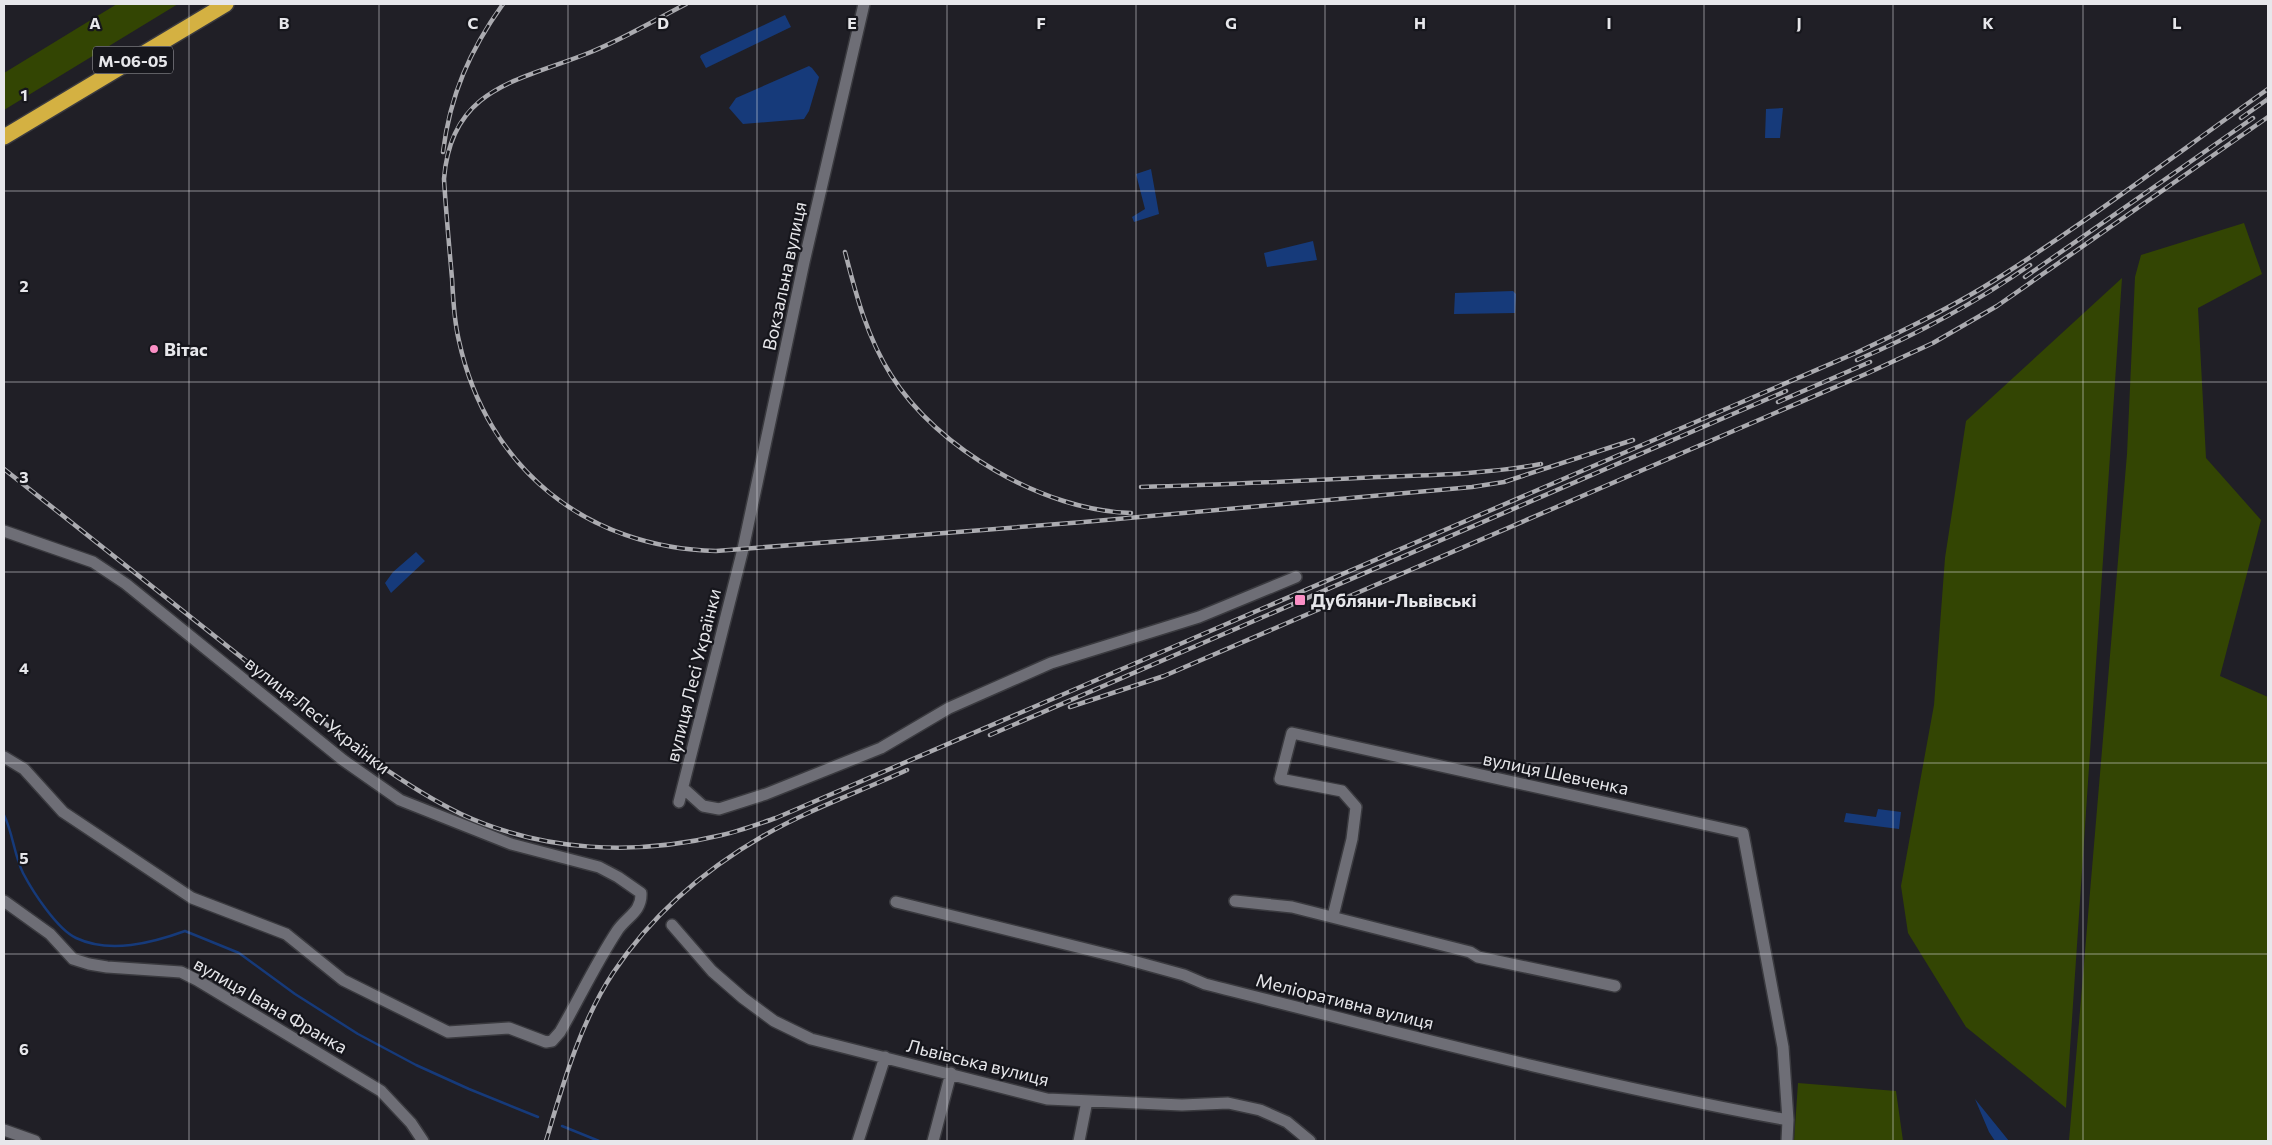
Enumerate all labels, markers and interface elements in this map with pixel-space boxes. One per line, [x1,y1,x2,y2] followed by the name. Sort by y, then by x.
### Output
[89,13,101,32] text: A
[279,13,290,32] text: B
[468,13,479,32] text: C
[657,13,669,32] text: D
[847,13,857,32] text: E
[1036,13,1046,32] text: F
[1225,13,1237,32] text: G
[1414,13,1426,32] text: H
[1606,13,1612,32] text: I
[1796,13,1802,32] text: J
[1982,13,1994,32] text: K
[2172,13,2182,32] text: L
[93,46,173,74] road number: М-06-05
[20,85,28,104] text: 1
[757,200,811,352] street label: Вокзальна вулиця
[19,276,29,295] text: 2
[164,338,208,360] place label: Вітас
[148,343,160,355] marker: Вітас
[19,467,29,486] text: 3
[661,586,725,764] street label: вулиця Лесі Українки
[1311,589,1477,611] place label: Дубляни-Львівські
[1293,593,1307,607] marker: Дубляни-Львівські
[241,652,395,778] street label: вулиця Лесі Українки
[19,658,29,677] text: 4
[1481,747,1631,799] street label: вулиця Шевченка
[19,848,29,867] text: 5
[190,952,352,1058] street label: вулиця Івана Франка
[1254,968,1436,1034] street label: Меліоративна вулиця
[905,1034,1051,1090] street label: Львівська вулиця
[19,1039,29,1058] text: 6

